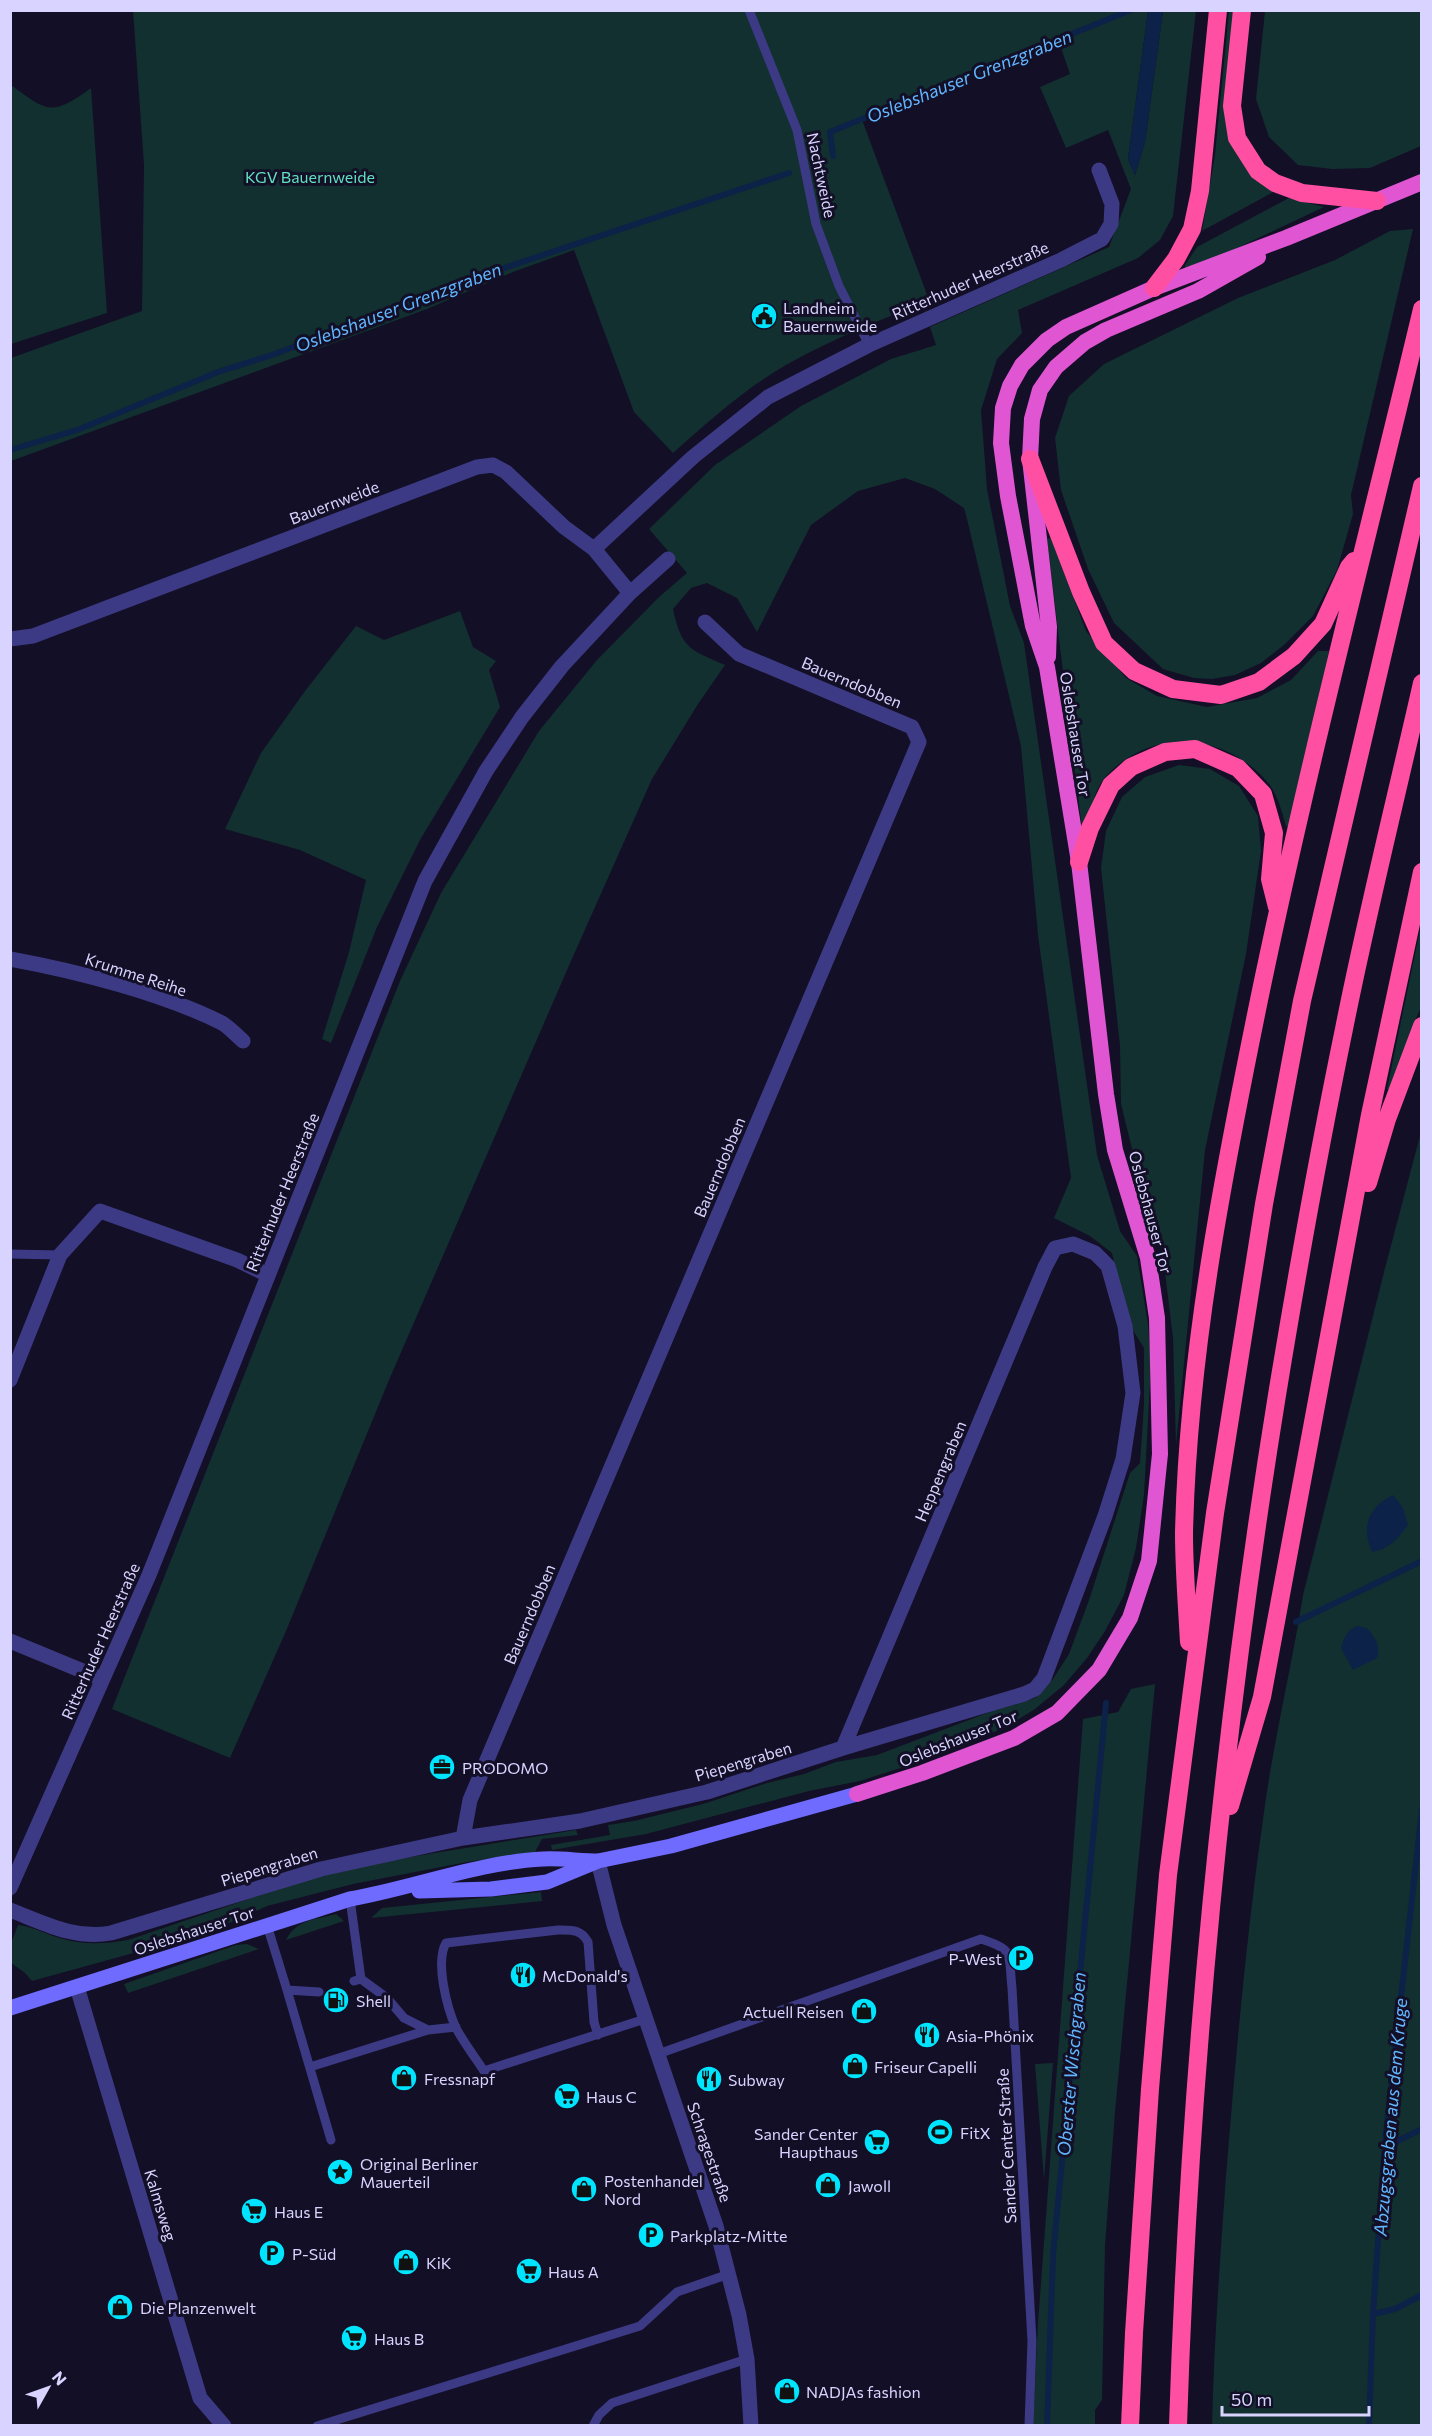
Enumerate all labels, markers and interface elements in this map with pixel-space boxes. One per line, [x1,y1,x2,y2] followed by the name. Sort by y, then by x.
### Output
[863,25,1075,127] water label: Oslebshauser Grenzgraben
[804,131,840,219] street label: Nachtweide
[245,167,375,186] park label: KGV Bauernweide
[889,237,1051,323] street label: Ritterhuder Heerstraße
[292,257,504,357] water label: Oslebshauser Grenzgraben
[783,298,877,335] place label: Landheim Bauernweide
[749,301,779,331] public building icon: Landheim Bauernweide
[287,476,381,528] street label: Bauernweide
[799,652,905,712] street label: Bauerndobben
[1057,670,1095,798] street label: Oslebshauser Tor
[83,949,189,999] street label: Krumme Reihe
[241,1110,323,1274] street label: Ritterhuder Heerstraße
[689,1114,749,1220] street label: Bauerndobben
[1126,1149,1177,1276] street label: Oslebshauser Tor
[910,1418,970,1524] street label: Heppengraben
[57,1560,143,1722] street label: Ritterhuder Heerstraße
[499,1561,559,1667] street label: Bauerndobben
[896,1705,1021,1770] street label: Oslebshauser Tor
[692,1737,794,1785] street label: Piepengraben
[427,1752,457,1782] office icon: PRODOMO
[462,1758,548,1777] place label: PRODOMO
[218,1842,320,1890] street label: Piepengraben
[131,1901,257,1959] street label: Oslebshauser Tor
[1006,1943,1036,1973] parking icon: P-West
[949,1949,1002,1968] place label: P-West
[508,1960,538,1990] restaurant icon: McDonald's
[542,1966,628,1985] place label: McDonald's
[1052,1971,1090,2157] water label: Oberster Wischgraben
[321,1985,351,2015] fuel station icon: Shell
[356,1991,391,2010] place label: Shell
[849,1996,879,2026] shop icon: Actuell Reisen
[1369,1997,1411,2238] water label: Abzugsgraben aus dem Kruge
[743,2002,844,2021] place label: Actuell Reisen
[912,2020,942,2050] restaurant icon: Asia-Phönix
[946,2026,1035,2045] place label: Asia-Phönix
[840,2051,870,2081] shop icon: Friseur Capelli
[874,2057,977,2076] place label: Friseur Capelli
[389,2063,419,2093] shop icon: Fressnapf
[694,2064,724,2094] restaurant icon: Subway
[992,2068,1020,2224] street label: Sander Center Straße
[424,2069,496,2088] place label: Fressnapf
[728,2070,785,2089] place label: Subway
[552,2081,582,2111] supermarket icon: Haus C
[586,2087,637,2106] place label: Haus C
[684,2099,736,2205] street label: Schragestraße
[925,2117,955,2147] sports icon: FitX
[960,2123,991,2142] place label: FitX
[754,2124,859,2161] place label: Sander Center Haupthaus
[862,2127,892,2157] supermarket icon: Sander Center Haupthaus
[360,2154,479,2191] place label: Original Berliner Mauerteil
[325,2157,355,2187] place icon: Original Berliner Mauerteil
[141,2167,181,2243] street label: Kalmsweg
[813,2170,843,2200] shop icon: Jawoll
[604,2171,703,2208] place label: Postenhandel Nord
[569,2174,599,2204] shop icon: Postenhandel Nord
[848,2176,891,2195] place label: Jawoll
[239,2196,269,2226] supermarket icon: Haus E
[274,2202,323,2221] place label: Haus E
[636,2220,666,2250] parking icon: Parkplatz-Mitte
[670,2226,787,2245] place label: Parkplatz-Mitte
[257,2238,287,2268] parking icon: P-Süd
[292,2244,336,2263] place label: P-Süd
[391,2247,421,2277] shop icon: KiK
[426,2253,452,2272] place label: KiK
[514,2256,544,2286] supermarket icon: Haus A
[548,2262,599,2281] place label: Haus A
[105,2292,135,2322] shop icon: Die Planzenwelt
[140,2298,256,2317] place label: Die Planzenwelt
[339,2323,369,2353] supermarket icon: Haus B
[374,2329,424,2348] place label: Haus B
[18,2358,78,2418] north arrow
[49,2367,71,2389] text: N
[772,2376,802,2406] shop icon: NADJAs fashion
[1222,2379,1369,2417] scale bar
[806,2382,921,2401] place label: NADJAs fashion
[1231,2388,1272,2410] text: 50 m

